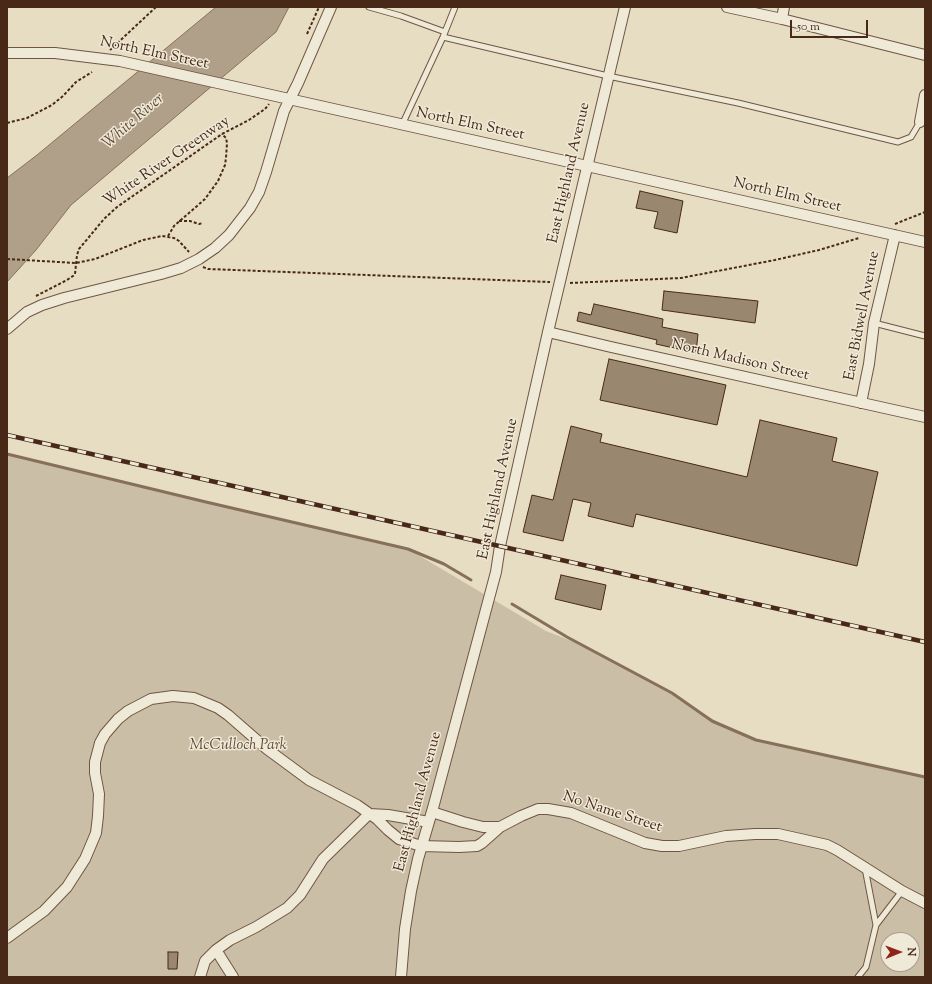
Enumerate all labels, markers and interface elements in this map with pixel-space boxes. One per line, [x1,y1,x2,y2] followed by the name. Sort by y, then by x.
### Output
[792,12,870,38] scale bar
[797,18,820,36] text: 50 m
[98,34,210,74] street label: North Elm Street
[99,90,169,154] water label: White River
[545,101,595,245] street label: East Highland Avenue
[414,105,526,145] street label: North Elm Street
[100,113,234,211] street label: White River Greenway
[731,175,843,217] street label: North Elm Street
[842,250,884,382] street label: East Bidwell Avenue
[669,336,811,386] street label: North Madison Street
[475,417,523,561] street label: East Highland Avenue
[392,730,446,874] street label: East Highland Avenue
[190,737,286,755] park label: McCulloch Park
[560,789,664,837] street label: No Name Street
[880,932,920,972] north arrow
[903,947,919,956] text: N

